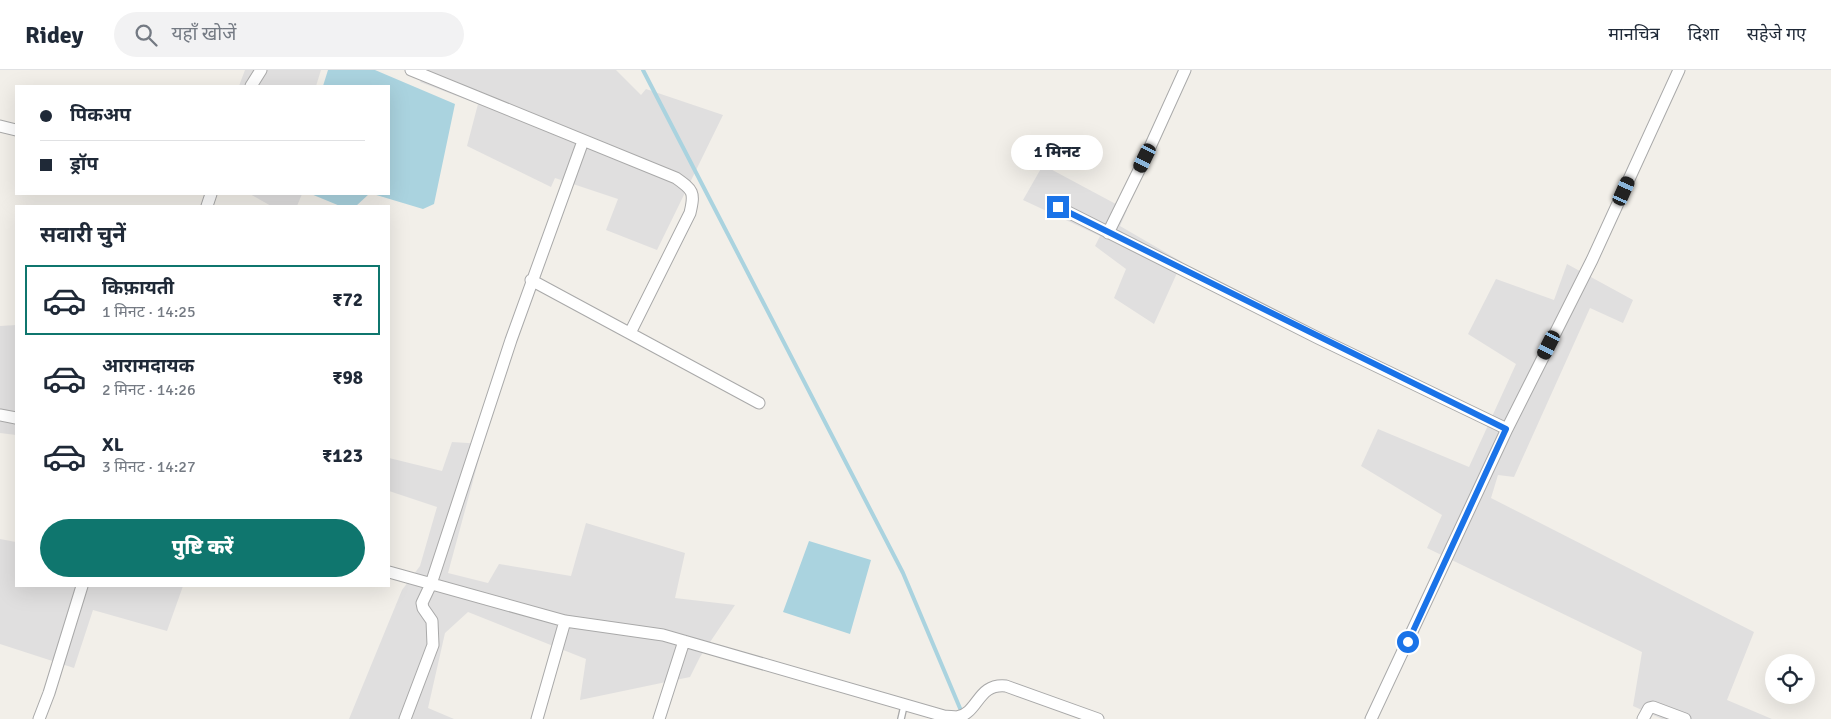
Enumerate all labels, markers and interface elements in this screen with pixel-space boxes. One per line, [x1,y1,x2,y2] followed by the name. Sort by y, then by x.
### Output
[114,12,464,57] search box
[25,20,84,50] text: Ridey
[132,21,160,49] icon: search
[172,22,236,46] text: यहाँ खोजें
[1608,23,1660,45] text: मानचित्र
[1688,23,1719,45] text: दिशा
[1747,23,1806,45] text: सहेजे गए
[70,103,131,127] text: पिकअप
[1012,134,1104,170] callout: 1 मिनट
[1131,141,1158,175] car
[1034,142,1080,162] text: 1 मिनट
[70,152,98,176] text: ड्रॉप
[1611,174,1636,208] car
[1047,196,1069,218] route end
[40,221,126,248] text: सवारी चुनें
[102,276,174,300] text: किफ़ायती
[42,278,87,323] icon: car
[332,288,363,312] text: ₹72
[102,302,196,322] text: 1 मिनट · 14:25
[1535,328,1562,362] car
[102,354,194,378] text: आरामदायक
[42,356,87,401] icon: car
[332,366,363,390] text: ₹98
[102,380,196,400] text: 2 मिनट · 14:26
[102,433,124,457] text: XL
[42,434,87,479] icon: car
[322,444,363,468] text: ₹123
[102,457,196,477] text: 3 मिनट · 14:27
[40,519,365,577] button: पुष्टि करें
[1397,631,1419,653] route start
[1765,654,1815,704] map controls
[1765,654,1815,704] button: locate

